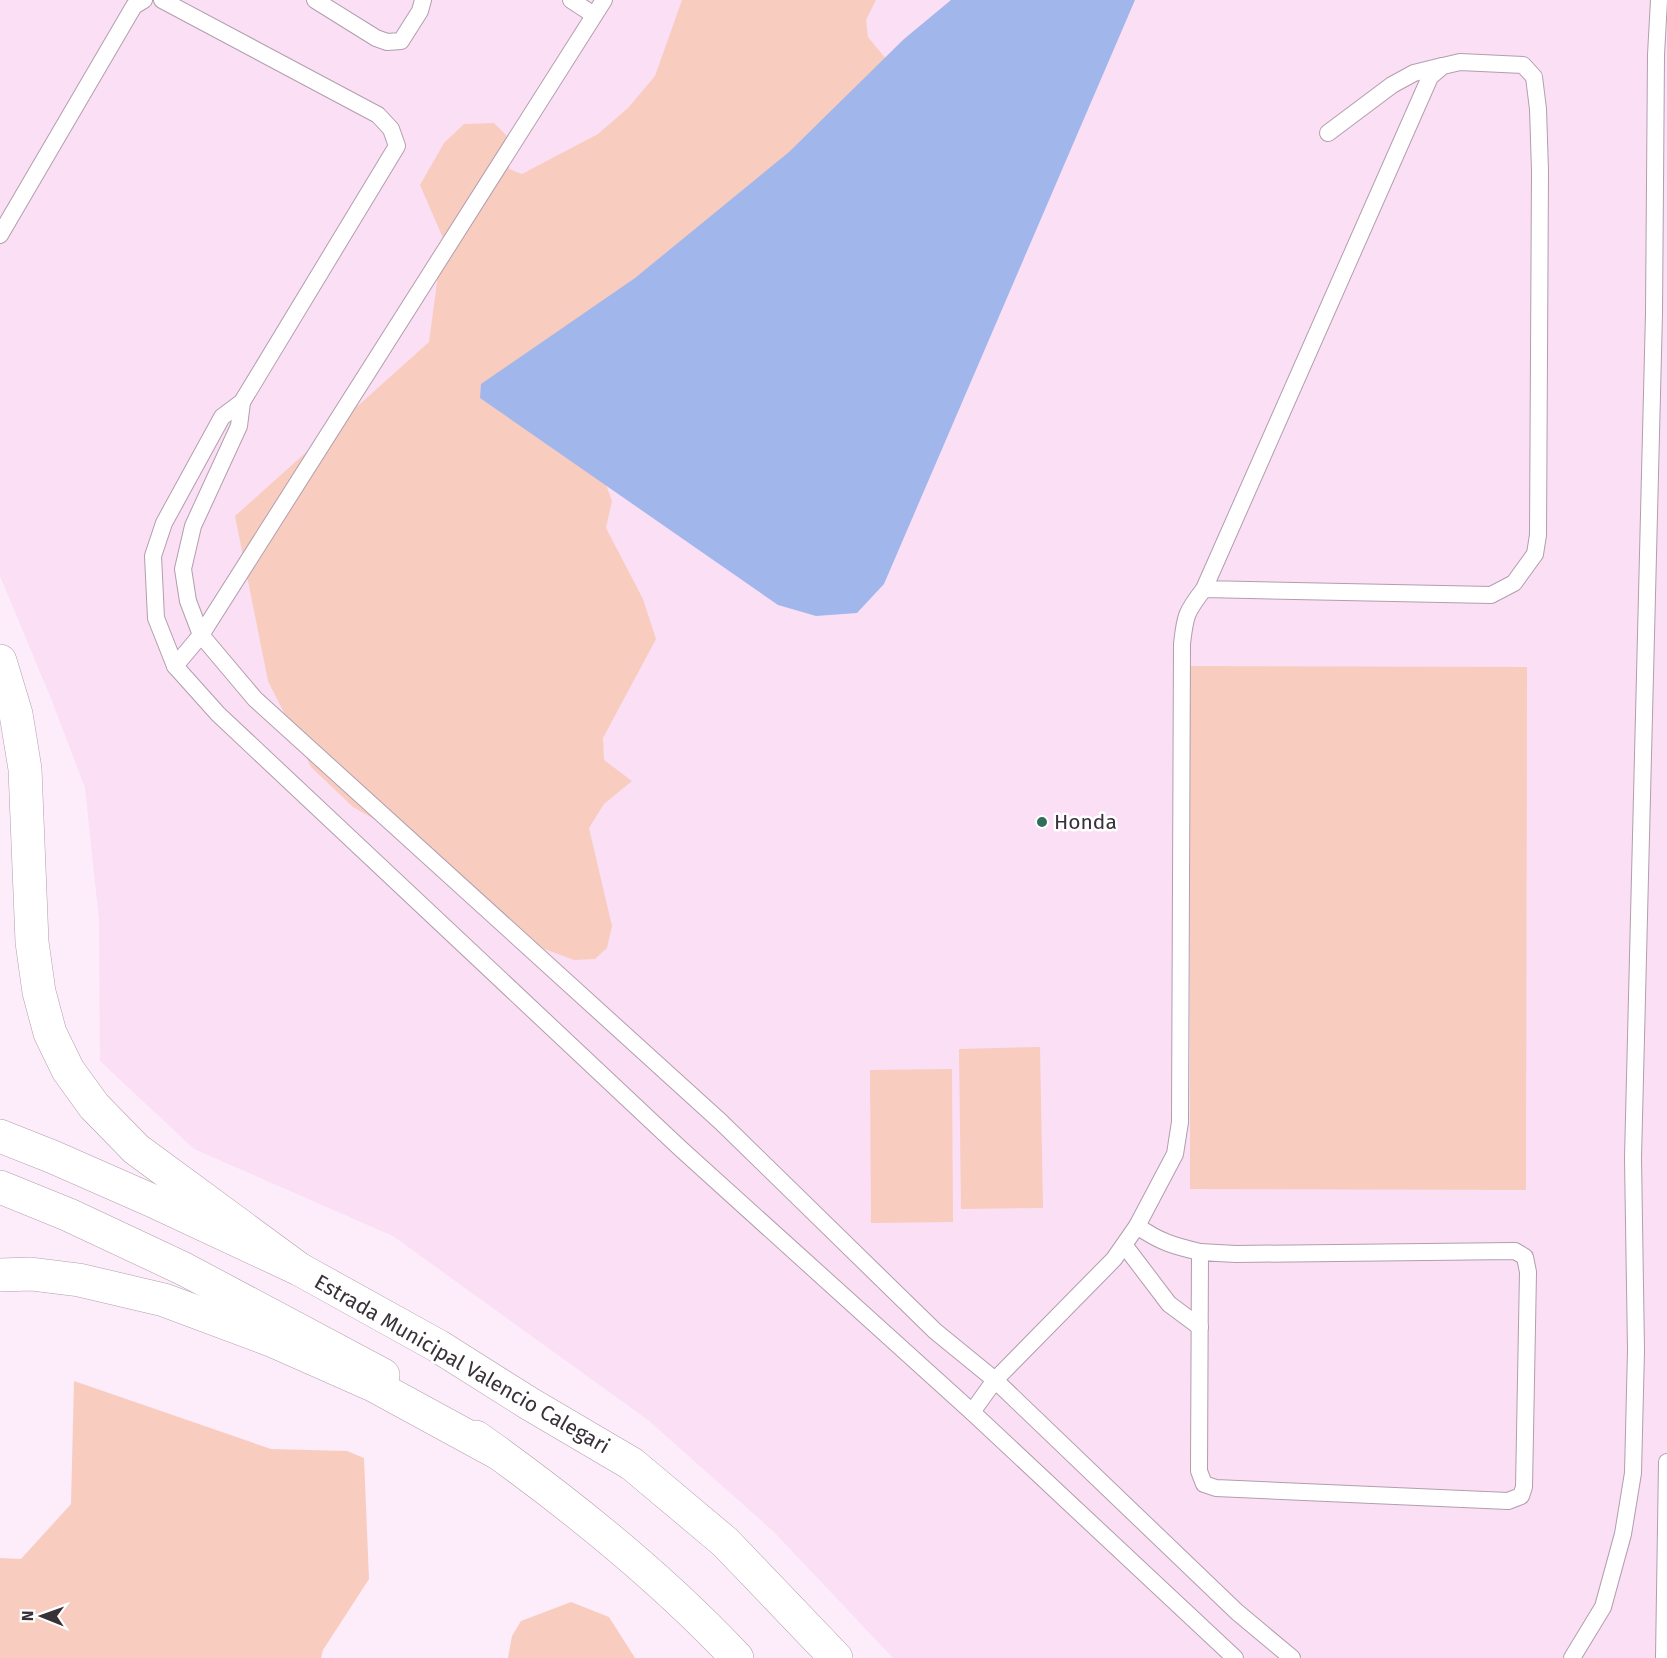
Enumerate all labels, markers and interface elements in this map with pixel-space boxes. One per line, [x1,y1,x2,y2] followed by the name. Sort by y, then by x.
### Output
[1054,809,1117,835] place label: Honda
[1035,815,1049,829] marker: Honda
[310,1269,614,1459] street label: Estrada Municipal Valencio Calegari
[12,1586,72,1646] north arrow
[18,1610,37,1621] text: N

